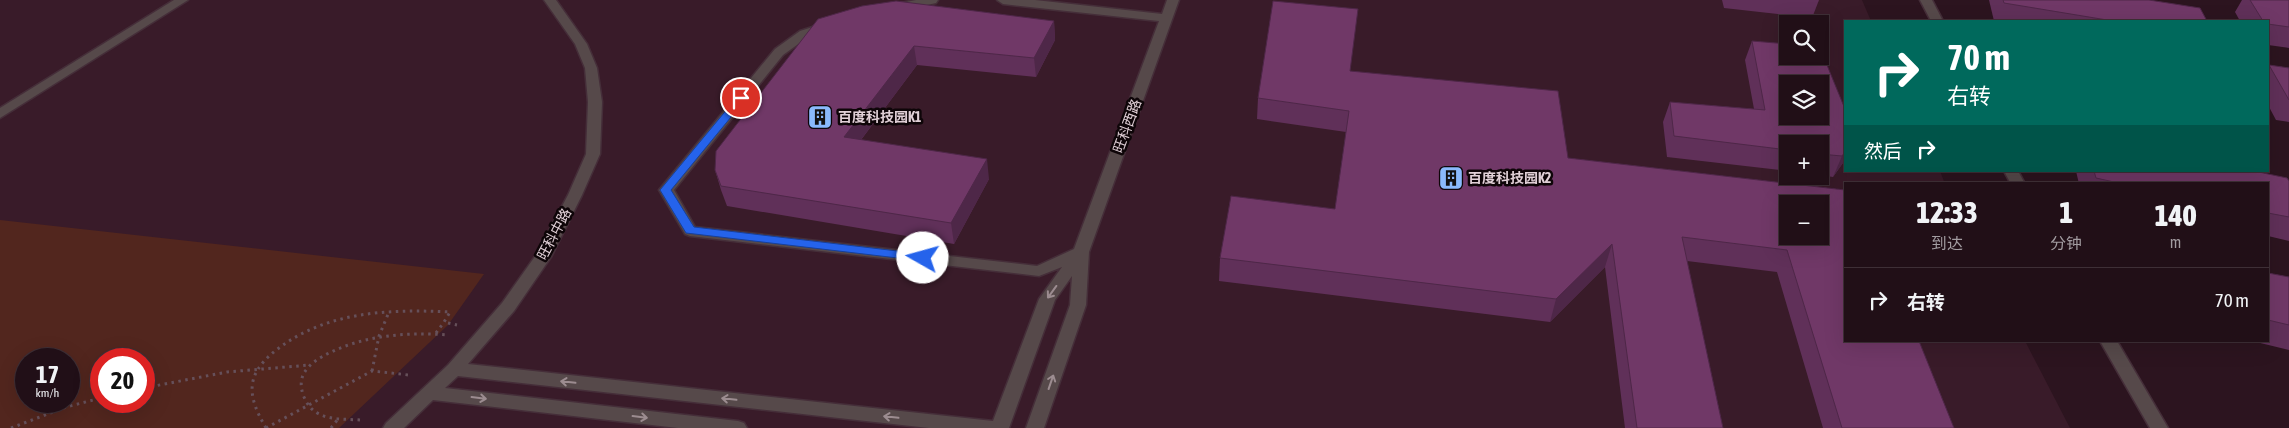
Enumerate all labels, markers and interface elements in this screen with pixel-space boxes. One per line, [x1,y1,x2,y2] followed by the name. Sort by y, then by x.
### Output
[1779,15,1829,245] map controls
[1779,15,1829,65] button: search
[1947,37,2010,77] text: 70 m
[1864,40,1929,105] icon: right
[1779,75,1829,125] button: layers
[720,77,762,119] pin
[1947,83,1991,109] text: 右转
[727,84,755,112] icon: arrive
[1110,97,1144,155] street label: 旺科西路
[807,104,833,130] building icon: 百度科技园K1
[838,109,922,125] place label: 百度科技园K1
[1779,135,1829,185] button: +
[1912,135,1940,163] icon: right
[1864,140,1902,162] text: 然后
[1438,165,1464,191] building icon: 百度科技园K2
[1468,170,1552,186] place label: 百度科技园K2
[1779,195,1829,245] button: −
[1916,195,1978,229] text: 12:33
[2059,195,2073,229] text: 1
[2154,198,2197,232] text: 140
[534,206,574,262] street label: 旺科中路
[896,231,948,283] position arrow
[2170,233,2181,251] text: m
[1931,234,1963,252] text: 到达
[2050,234,2082,252] text: 分钟
[1047,285,1057,299] one-way arrow
[1864,286,1892,314] icon: right
[2215,289,2249,311] text: 70 m
[1907,291,1945,313] text: 右转
[90,348,155,413] speed limit sign: 20
[36,360,59,388] text: 17
[1047,375,1056,390] one-way arrow
[560,377,576,387] one-way arrow
[36,386,59,400] text: km/h
[470,393,486,403] one-way arrow
[722,394,738,404] one-way arrow
[632,412,648,422] one-way arrow
[883,412,899,422] one-way arrow

